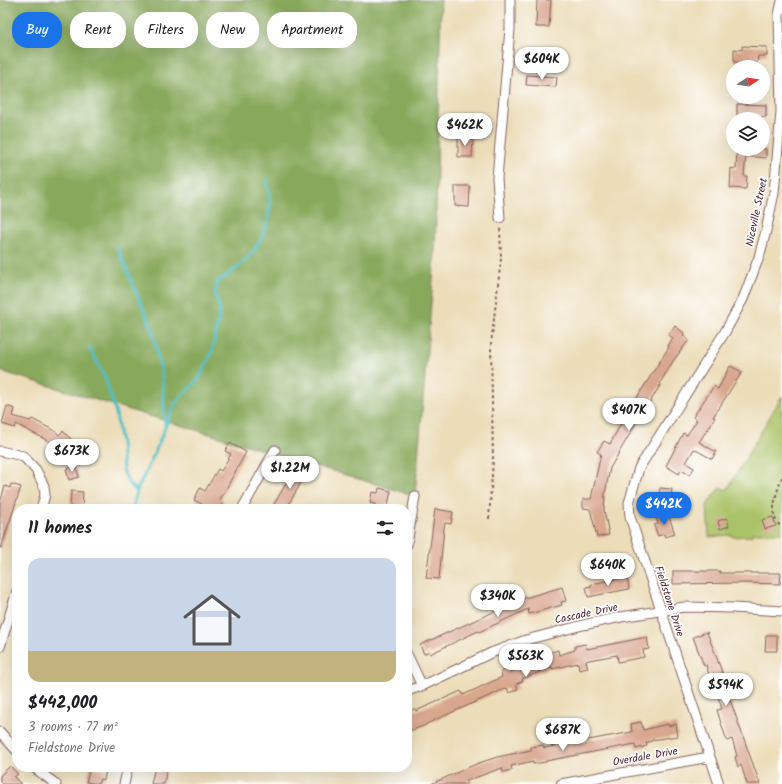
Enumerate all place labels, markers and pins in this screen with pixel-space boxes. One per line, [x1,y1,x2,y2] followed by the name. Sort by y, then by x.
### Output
[514,47,570,81] pin: $604K
[437,113,493,147] pin: $462K
[601,398,657,432] pin: $407K
[44,439,100,473] pin: $673K
[257,456,323,490] pin: $1.22M
[636,492,692,526] pin: $442K
[580,553,636,587] pin: $640K
[470,584,526,618] pin: $340K
[498,644,554,678] pin: $563K
[698,673,754,707] pin: $594K
[535,718,591,752] pin: $687K

